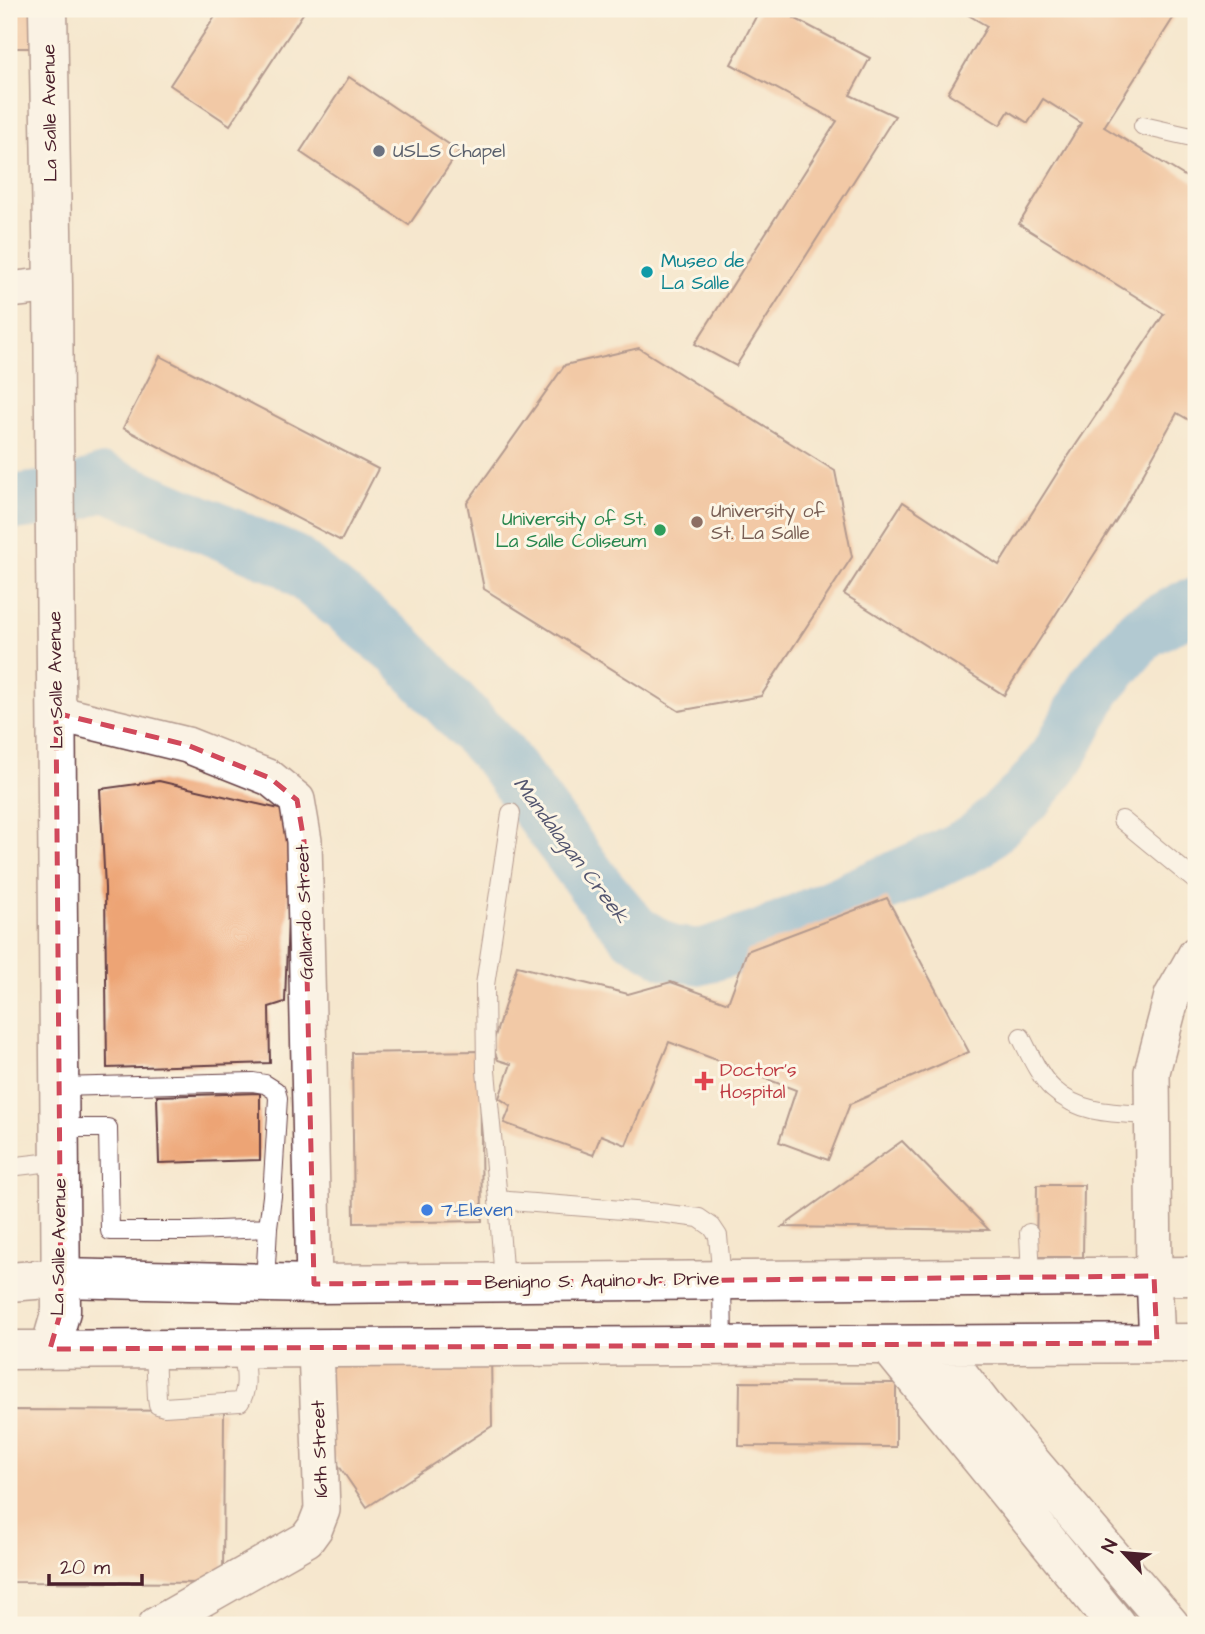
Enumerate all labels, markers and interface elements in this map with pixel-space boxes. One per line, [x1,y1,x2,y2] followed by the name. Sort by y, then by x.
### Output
[35,44,65,182] street label: La Salle Avenue
[393,138,505,165] place label: USLS Chapel
[371,143,387,159] marker: USLS Chapel
[661,248,745,297] place label: Museo de La Salle
[639,264,655,280] marker: Museo de La Salle
[711,498,825,547] place label: University of St. La Salle
[496,506,646,555] place label: University of St. La Salle Coliseum
[689,514,705,530] marker: University of St. La Salle
[652,522,668,538] marker: University of St. La Salle Coliseum
[41,611,71,749] street label: La Salle Avenue
[506,771,636,931] water label: Mandalagan Creek
[289,843,321,980] street label: Gallardo Street
[720,1057,797,1106] place label: Doctor's Hospital
[694,1071,714,1091] marker: Doctor's Hospital
[44,1178,74,1316] street label: La Salle Avenue
[441,1197,513,1224] place label: 7-Eleven
[419,1202,435,1218] marker: 7-Eleven
[484,1265,720,1298] street label: Benigno S. Aquino Jr. Drive
[305,1399,335,1498] street label: 16th Street
[1090,1518,1160,1588] north arrow
[1095,1535,1125,1557] text: N
[49,1543,142,1587] scale bar
[60,1553,111,1582] text: 20 m

